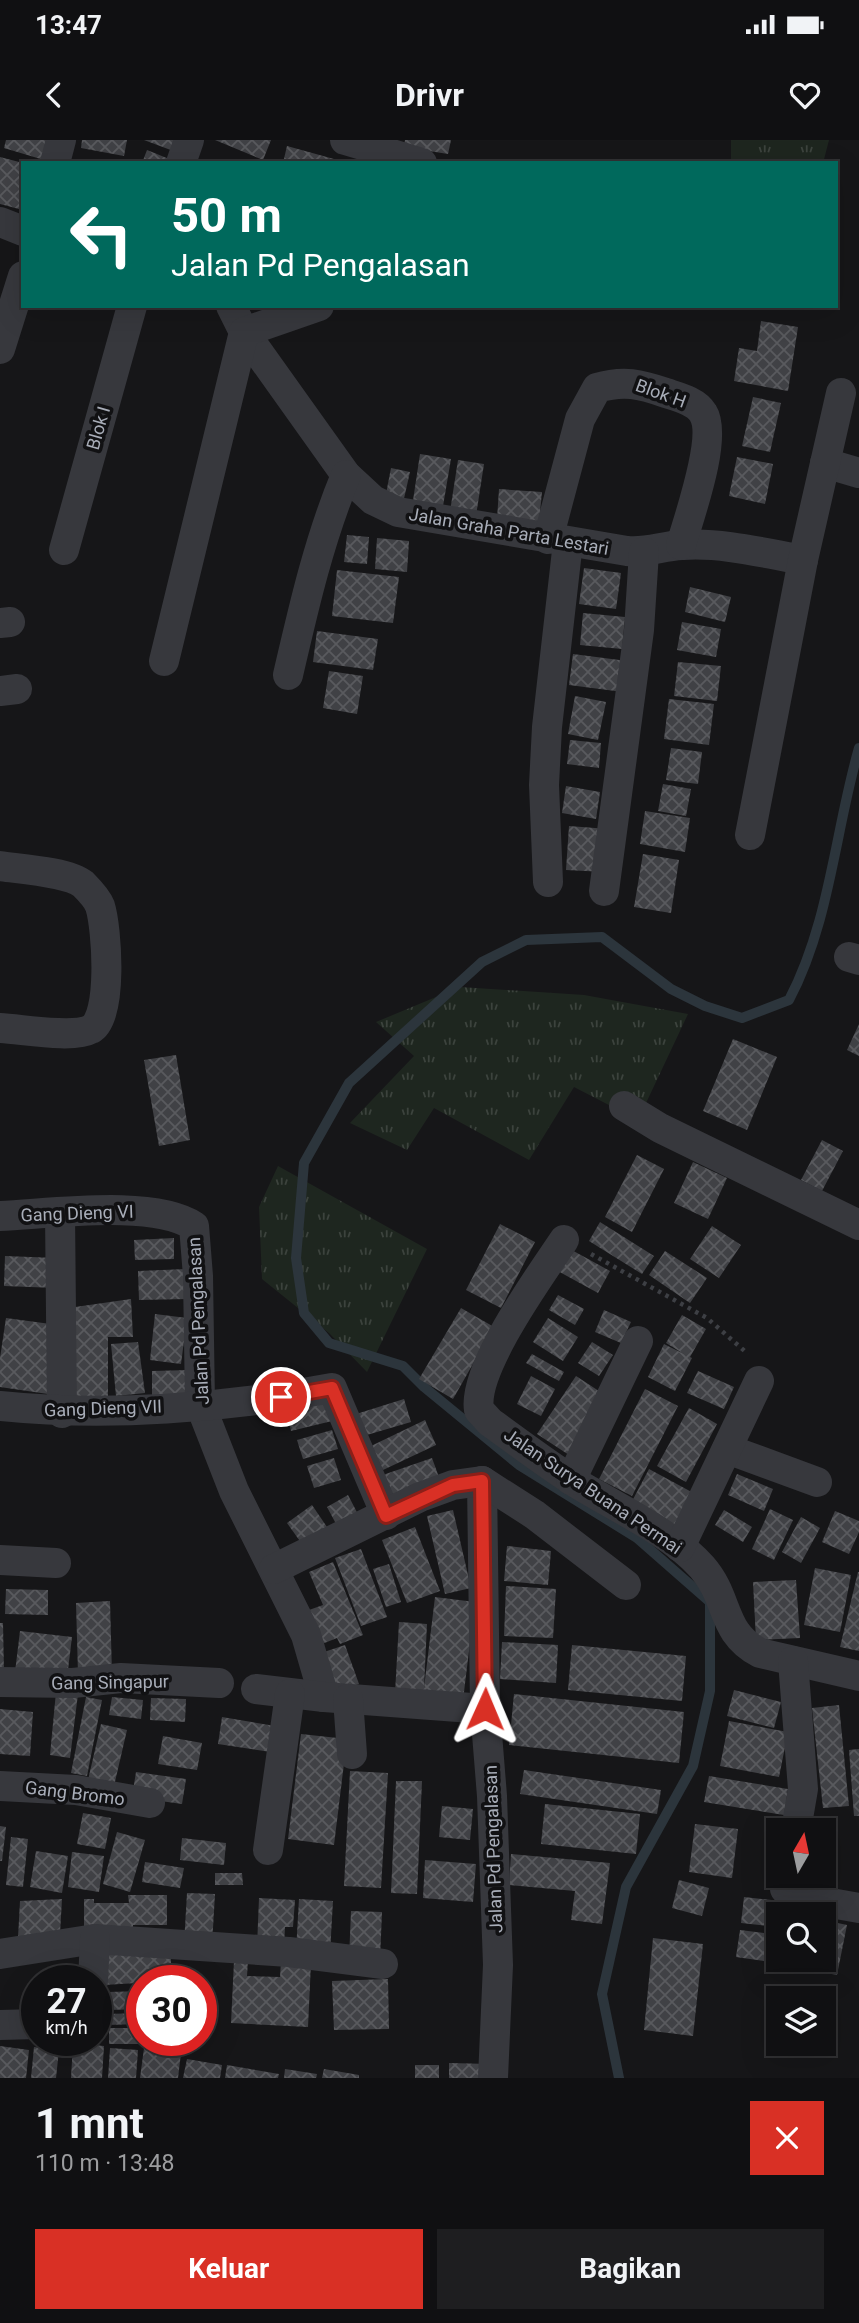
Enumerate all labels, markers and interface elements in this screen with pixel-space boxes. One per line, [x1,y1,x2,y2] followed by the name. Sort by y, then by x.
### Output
[35,10,102,40] text: 13:47
[35,76,73,114] icon: back
[395,76,464,114] text: Drivr
[786,76,824,114] icon: heart
[171,187,282,244] text: 50 m
[56,189,147,280] icon: left
[171,246,470,284] text: Jalan Pd Pengalasan
[633,374,689,412] street label: Blok H
[82,404,114,452] street label: Blok I
[407,503,611,559] street label: Jalan Graha Parta Lestari
[20,1201,134,1225] street label: Gang Dieng VI
[183,1237,213,1405] street label: Jalan Pd Pengalasan
[251,1367,311,1427] pin
[262,1378,300,1416] icon: arrive
[44,1395,162,1421] street label: Gang Dieng VII
[500,1424,686,1558] street label: Jalan Surya Buana Permai
[51,1670,169,1694] street label: Gang Singapur
[448,1672,522,1746] position arrow
[480,1765,506,1933] street label: Jalan Pd Pengalasan
[24,1776,126,1810] street label: Gang Bromo
[766,1818,836,1888] north arrow
[766,1818,836,2056] map controls
[766,1902,836,1972] button: search
[126,1965,217,2056] speed limit sign: 30
[46,1981,87,2022] text: 27
[766,1986,836,2056] button: layers
[45,2017,88,2038] text: km/h
[35,2099,144,2148] text: 1 mnt
[750,2101,824,2175] button: close
[35,2150,174,2177] text: 110 m · 13:48
[35,2229,423,2309] button: Keluar
[437,2229,824,2309] button: Bagikan

